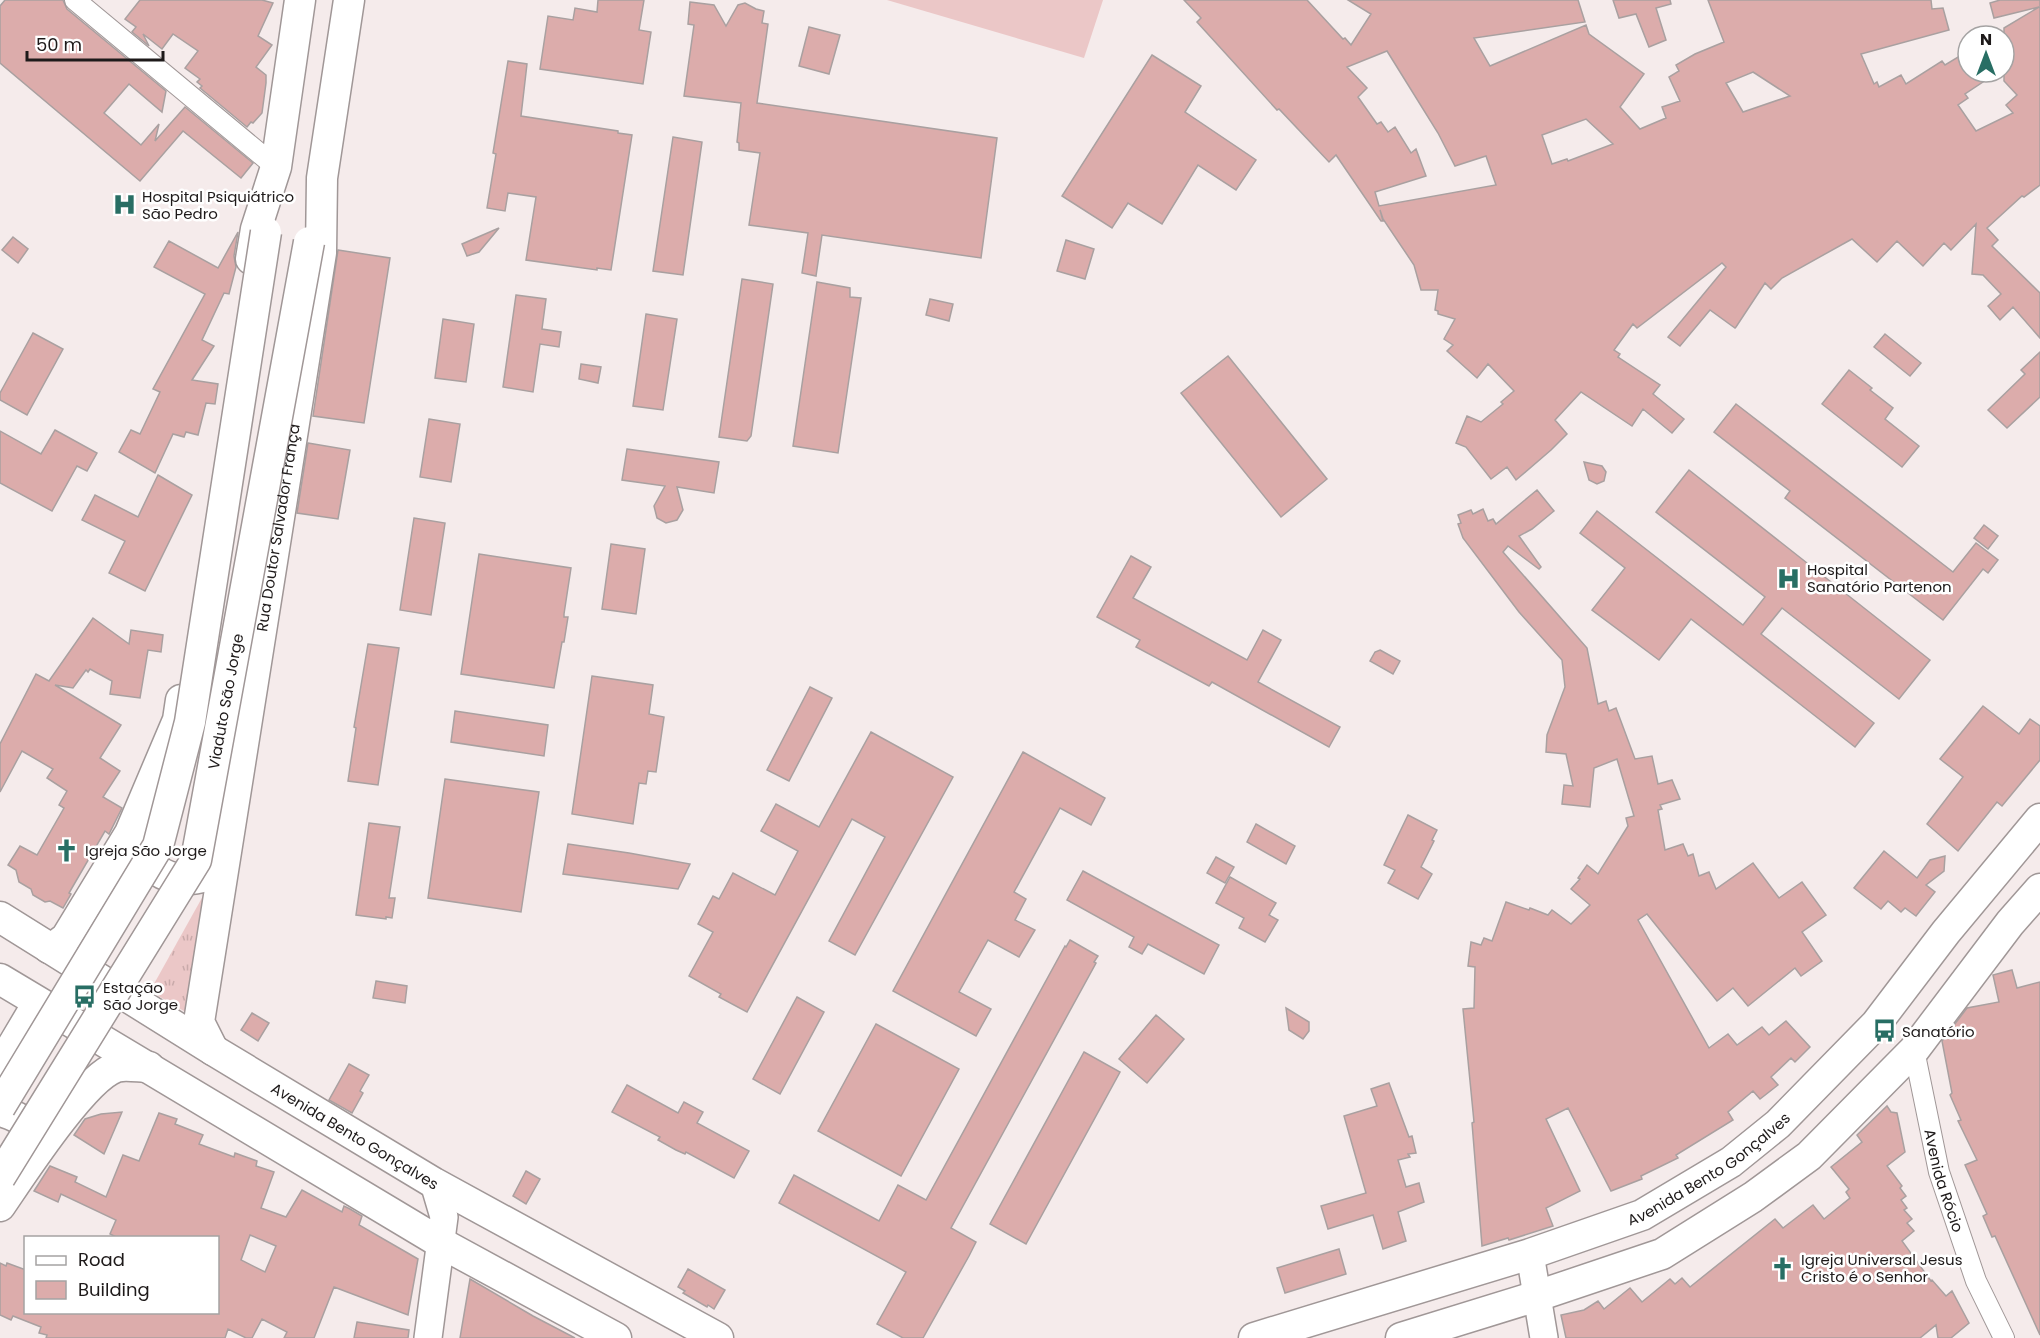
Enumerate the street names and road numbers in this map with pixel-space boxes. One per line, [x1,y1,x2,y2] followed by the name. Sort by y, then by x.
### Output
[251,422,304,633] street label: Rua Doutor Salvador França
[202,632,248,771] street label: Viaduto São Jorge
[267,1077,443,1194] street label: Avenida Bento Gonçalves
[1624,1107,1795,1230] street label: Avenida Bento Gonçalves
[1920,1127,1969,1235] street label: Avenida Rócio

